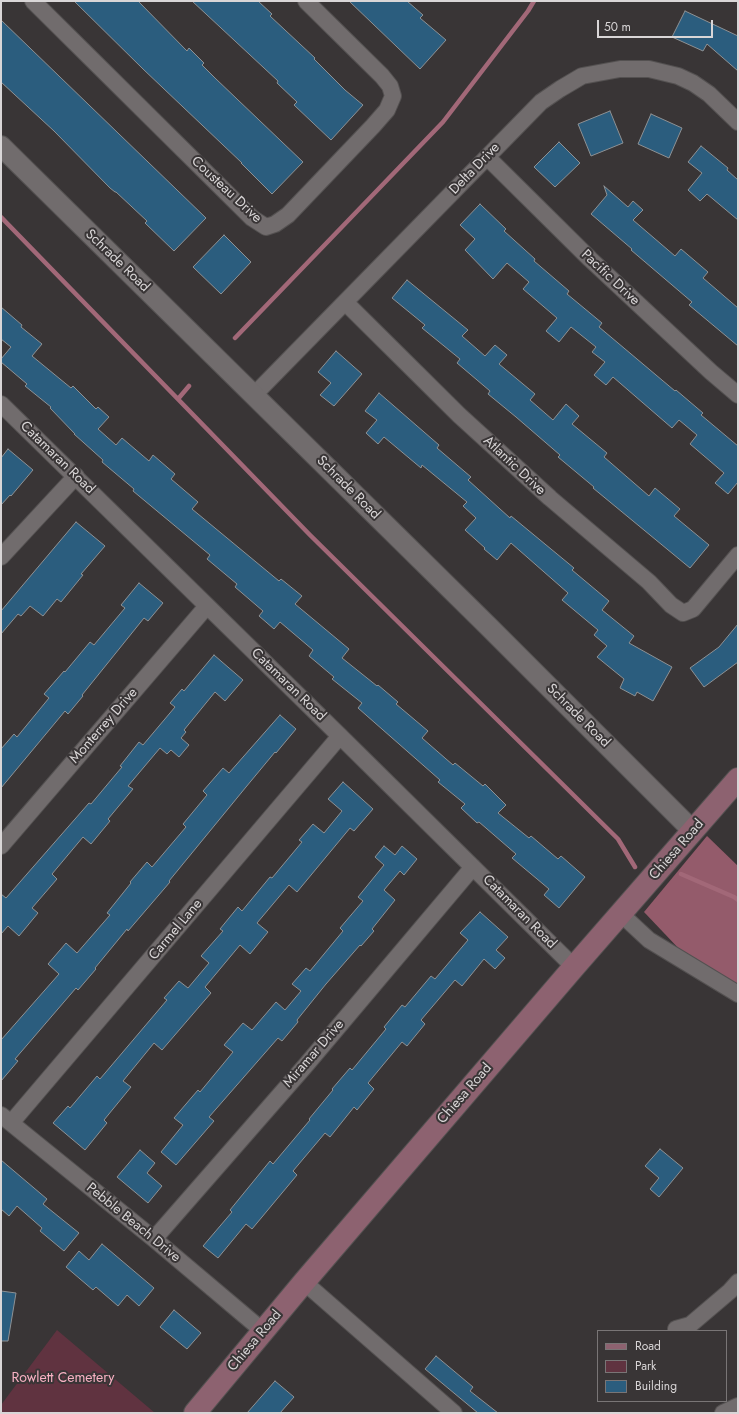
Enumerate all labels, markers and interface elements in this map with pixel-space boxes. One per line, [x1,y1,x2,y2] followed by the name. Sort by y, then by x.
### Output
[599,12,715,38] scale bar
[604,18,631,36] text: 50 m
[446,140,504,198] street label: Delta Drive
[187,153,265,227] street label: Cousteau Drive
[81,226,153,296] street label: Schrade Road
[577,247,643,309] street label: Pacific Drive
[16,418,98,498] street label: Catamaran Road
[479,433,549,499] street label: Atlantic Drive
[313,453,383,523] street label: Schrade Road
[247,645,329,725] street label: Catamaran Road
[543,681,613,751] street label: Schrade Road
[67,685,141,767] street label: Monterrey Drive
[646,816,708,884] street label: Chiesa Road
[479,872,559,952] street label: Catamaran Road
[146,896,206,964] street label: Carmel Lane
[280,1017,348,1091] street label: Miramar Drive
[434,1060,496,1128] street label: Chiesa Road
[83,1180,183,1266] street label: Pebble Beach Drive
[225,1307,285,1375] street label: Chiesa Road
[597,1330,727,1402] legend
[635,1337,661,1355] text: Road
[635,1357,656,1375] text: Park
[11,1371,115,1387] park label: Rowlett Cemetery
[635,1377,677,1395] text: Building

